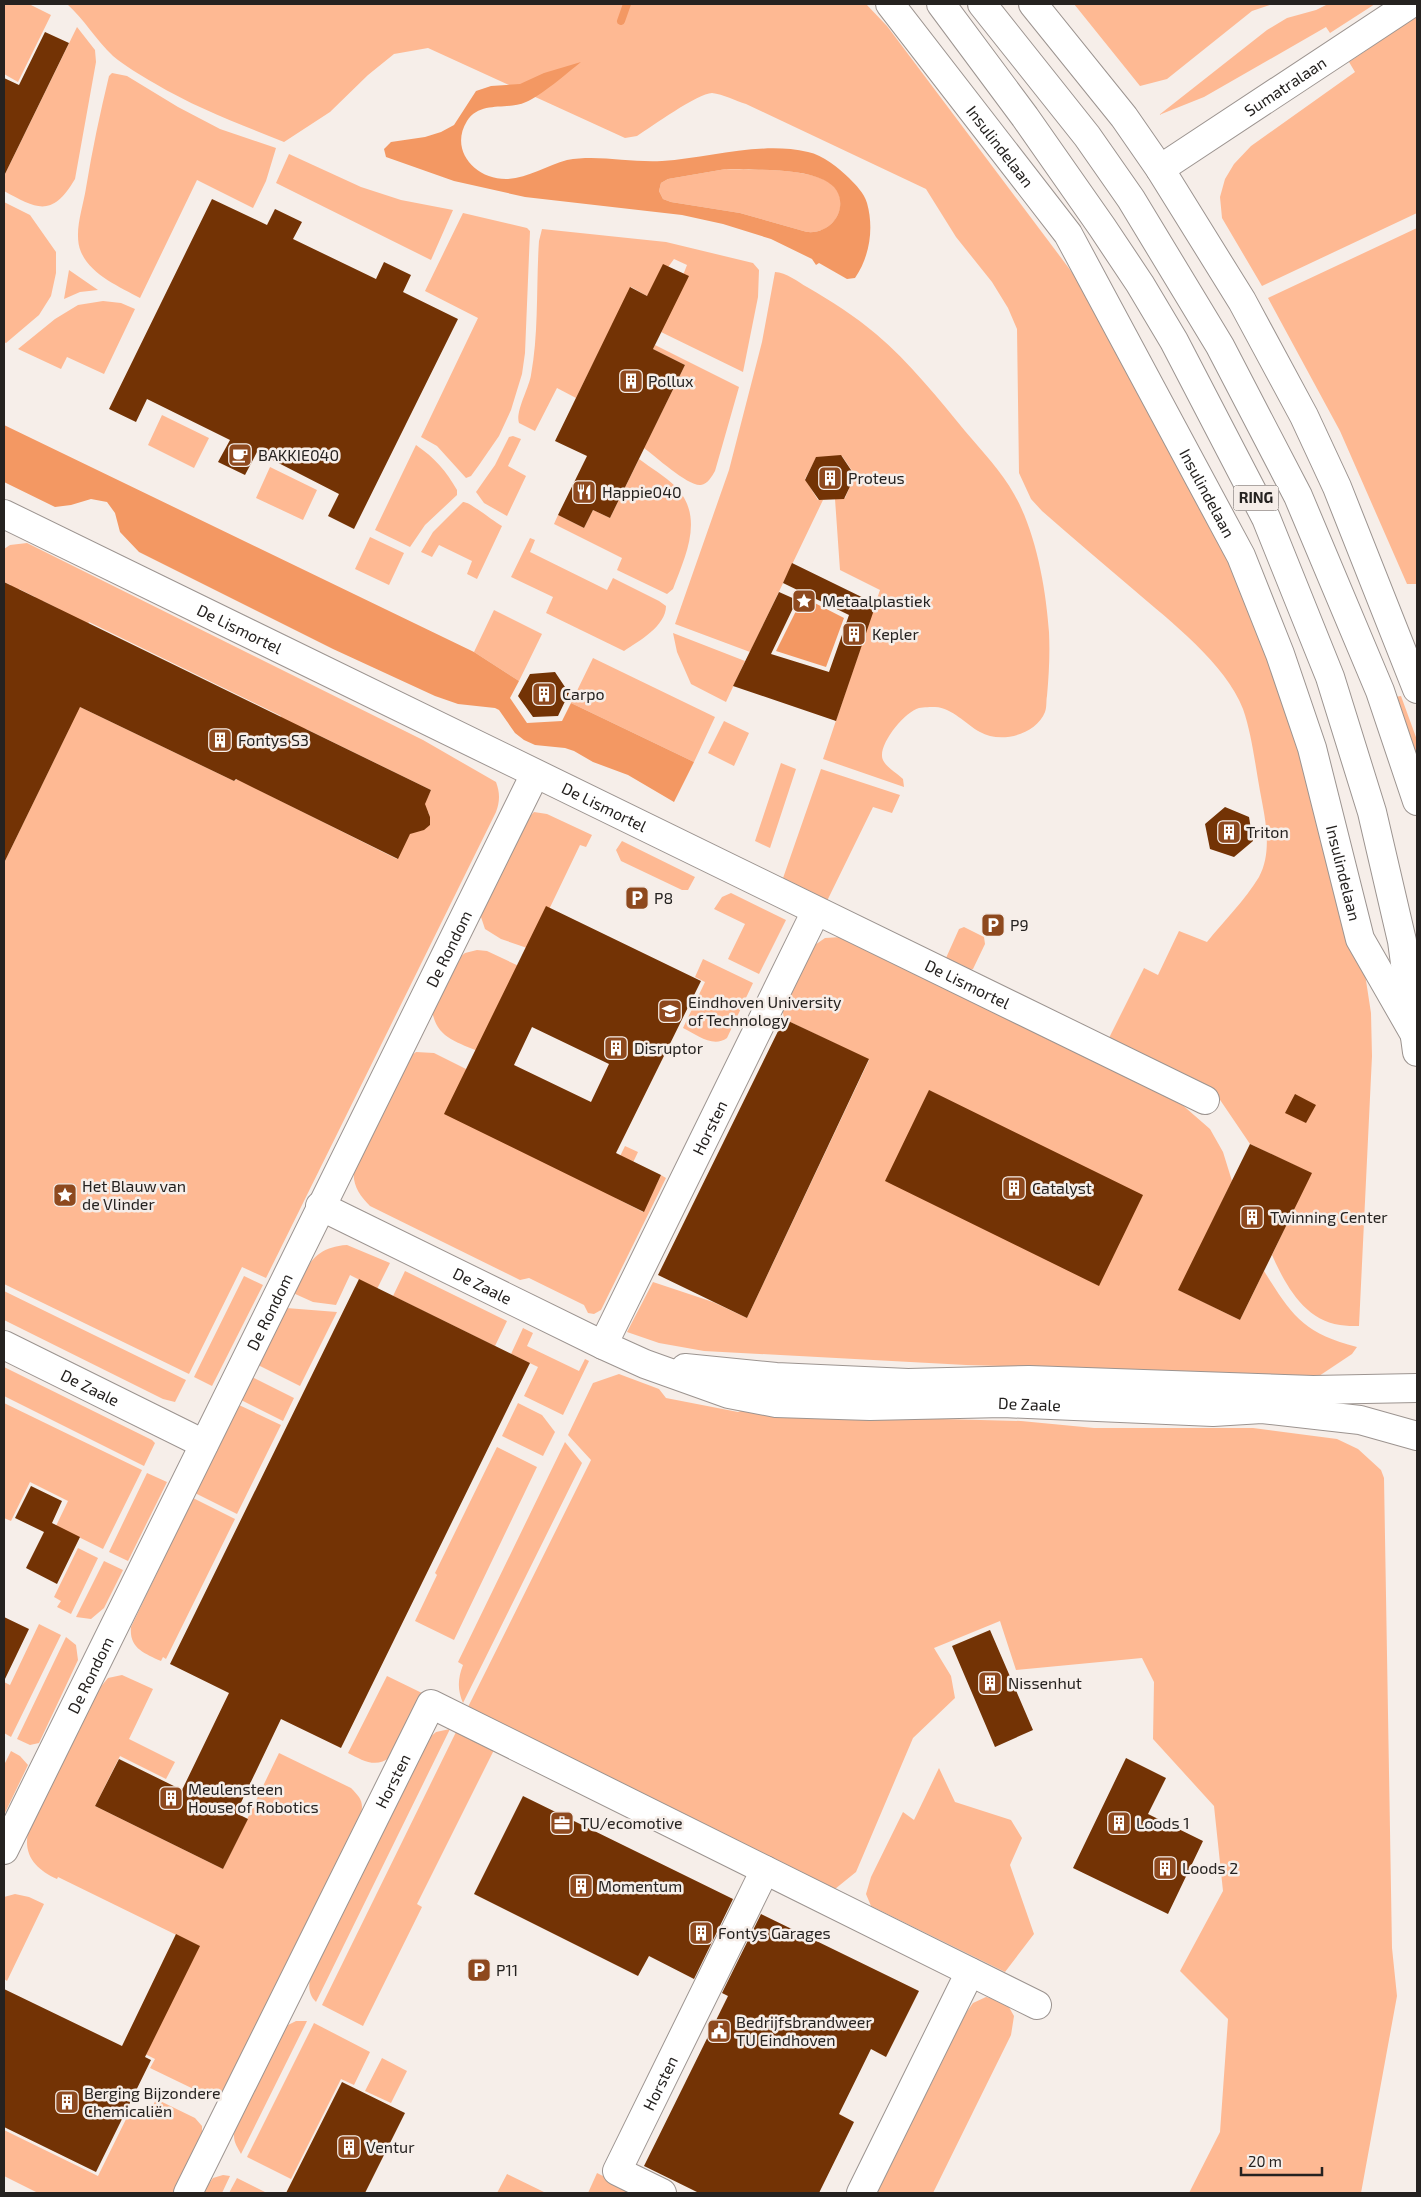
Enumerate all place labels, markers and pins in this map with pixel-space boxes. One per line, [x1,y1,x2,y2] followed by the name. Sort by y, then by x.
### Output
[618,368,644,394] building icon: Pollux
[648,371,694,390] place label: Pollux
[227,442,253,468] cafe icon: BAKKIE040
[258,445,339,464] place label: BAKKIE040
[817,465,843,491] building icon: Proteus
[848,468,905,487] place label: Proteus
[571,479,597,505] restaurant icon: Happie040
[602,482,682,501] place label: Happie040
[791,588,817,614] place icon: Metaalplastiek
[822,591,931,610] place label: Metaalplastiek
[841,621,867,647] building icon: Kepler
[872,624,919,643] place label: Kepler
[531,681,557,707] building icon: Carpo
[562,684,605,703] place label: Carpo
[207,727,233,753] building icon: Fontys S3
[238,730,309,749] place label: Fontys S3
[1216,819,1242,845] building icon: Triton
[1246,822,1289,841] place label: Triton
[624,885,650,911] parking icon: P8
[654,888,673,907] place label: P8
[980,912,1006,938] parking icon: P9
[1010,915,1029,934] place label: P9
[688,992,842,1029] place label: Eindhoven University of Technology
[657,998,683,1024] school or university icon: Eindhoven University of Technology
[603,1035,629,1061] building icon: Disruptor
[634,1038,704,1057] place label: Disruptor
[1001,1175,1027,1201] building icon: Catalyst
[82,1176,186,1213] place label: Het Blauw van de Vlinder
[1032,1178,1092,1197] place label: Catalyst
[52,1182,78,1208] place icon: Het Blauw van de Vlinder
[1239,1204,1265,1230] building icon: Twinning Center
[1270,1207,1388,1226] place label: Twinning Center
[977,1670,1003,1696] building icon: Nissenhut
[1008,1673,1082,1692] place label: Nissenhut
[188,1779,319,1816] place label: Meulensteen House of Robotics
[158,1785,184,1811] building icon: Meulensteen House of Robotics
[549,1810,575,1836] office icon: TU/ecomotive
[1106,1810,1132,1836] building icon: Loods 1
[580,1813,683,1832] place label: TU/ecomotive
[1136,1813,1190,1832] place label: Loods 1
[1152,1855,1178,1881] building icon: Loods 2
[1182,1858,1238,1877] place label: Loods 2
[568,1873,594,1899] building icon: Momentum
[598,1876,682,1895] place label: Momentum
[688,1920,714,1946] building icon: Fontys Garages
[718,1923,831,1942] place label: Fontys Garages
[466,1957,492,1983] parking icon: P11
[496,1960,518,1979] place label: P11
[736,2012,872,2049] place label: Bedrijfsbrandweer TU Eindhoven
[706,2018,732,2044] public building icon: Bedrijfsbrandweer TU Eindhoven
[84,2083,221,2120] place label: Berging Bijzondere Chemicaliën
[54,2089,80,2115] building icon: Berging Bijzondere Chemicaliën
[336,2134,362,2160] building icon: Ventur
[366,2137,415,2156] place label: Ventur

